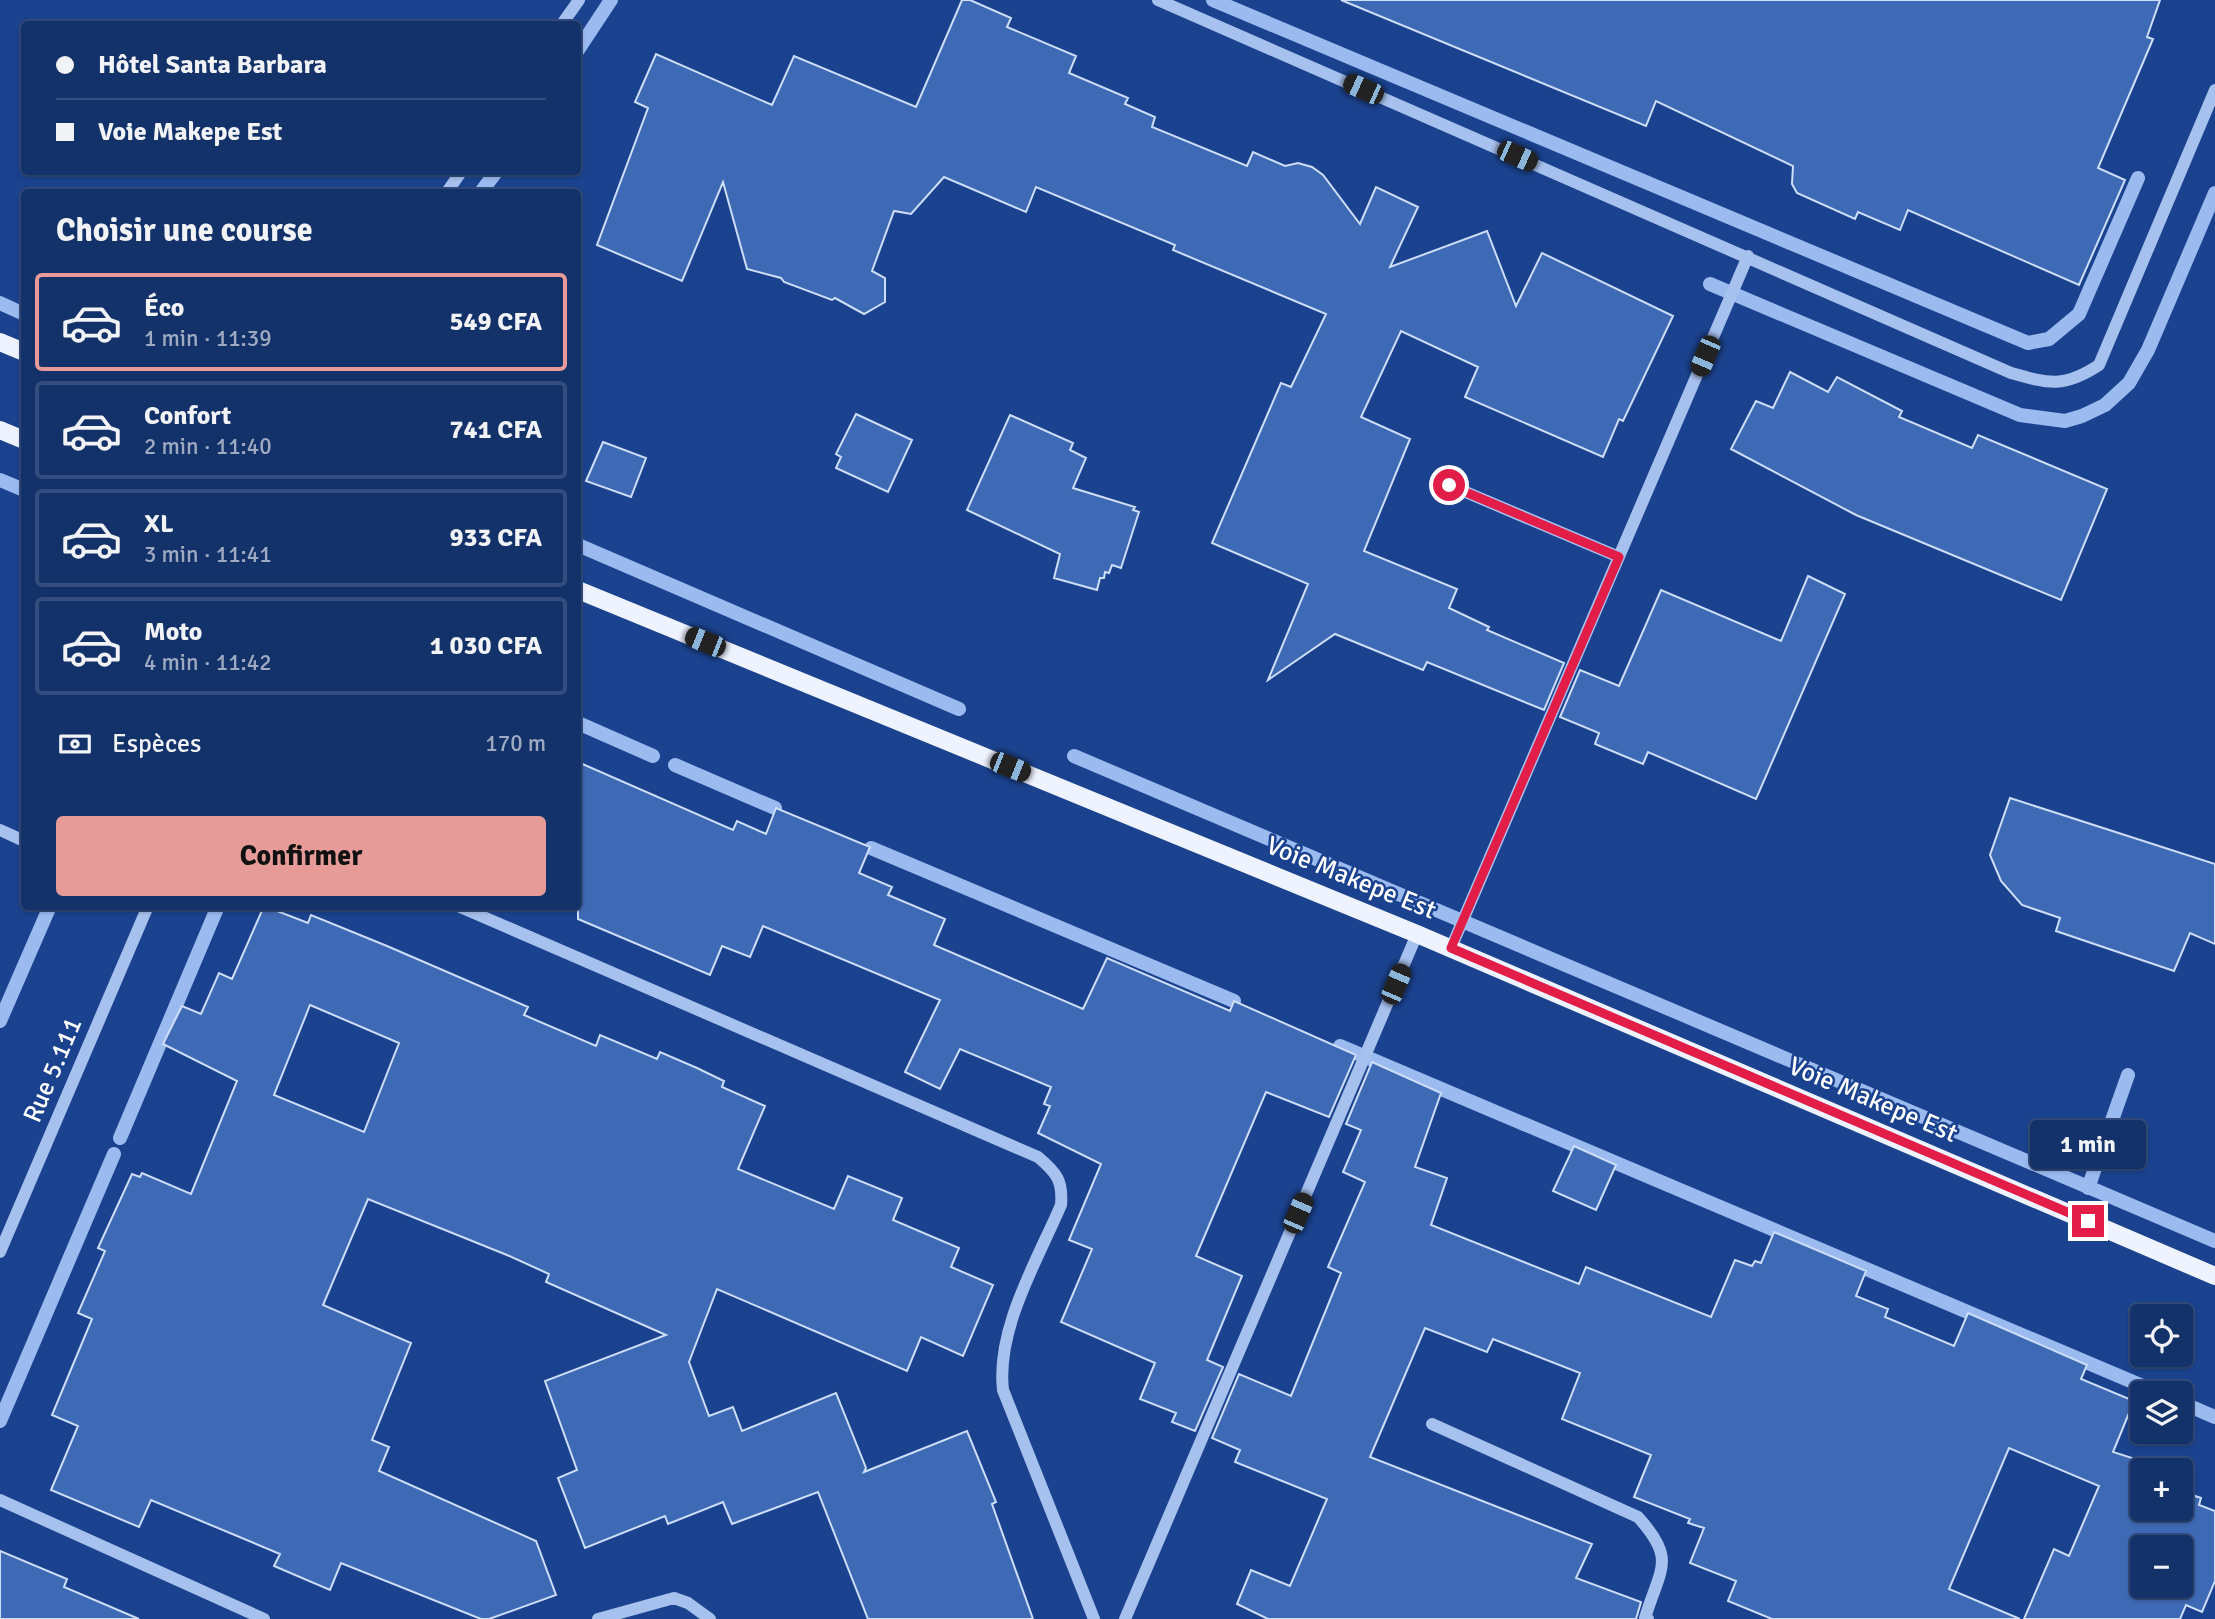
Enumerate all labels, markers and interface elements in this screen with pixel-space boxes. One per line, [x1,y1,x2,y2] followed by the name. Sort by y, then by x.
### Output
[98,49,327,81] text: Hôtel Santa Barbara
[1340,71,1387,107] car
[98,116,282,148] text: Voie Makepe Est
[1494,138,1541,174] car
[56,211,313,250] text: Choisir une course
[60,291,123,354] icon: car
[144,292,184,324] text: Éco
[450,306,542,338] text: 549 CFA
[144,324,272,353] text: 1 min · 11:39
[1688,333,1723,379] car
[60,399,123,462] icon: car
[144,400,231,432] text: Confort
[450,414,542,446] text: 741 CFA
[144,432,272,461] text: 2 min · 11:40
[1433,469,1465,501] route start
[60,507,123,570] icon: car
[144,508,174,540] text: XL
[450,522,542,554] text: 933 CFA
[144,540,272,569] text: 3 min · 11:41
[60,615,123,678] icon: car
[144,616,202,648] text: Moto
[682,624,729,660] car
[430,630,542,662] text: 1 030 CFA
[144,648,272,677] text: 4 min · 11:42
[56,725,94,763] icon: cash
[112,728,201,760] text: Espèces
[485,729,546,758] text: 170 m
[987,749,1034,785] car
[56,816,546,896] button: Confirmer
[1261,829,1441,927] street label: Voie Makepe Est
[1379,961,1414,1007] car
[17,1013,89,1127] street label: Rue 5.111
[1784,1050,1962,1150] street label: Voie Makepe Est
[2030,1120,2146,1168] callout: 1 min
[2060,1130,2116,1159] text: 1 min
[1281,1190,1316,1236] car
[2072,1205,2104,1237] route end
[2130,1304,2193,1598] map controls
[2130,1304,2193,1367] button: locate
[2130,1381,2193,1444] button: layers
[2130,1458,2193,1521] button: +
[2130,1535,2193,1598] button: −

